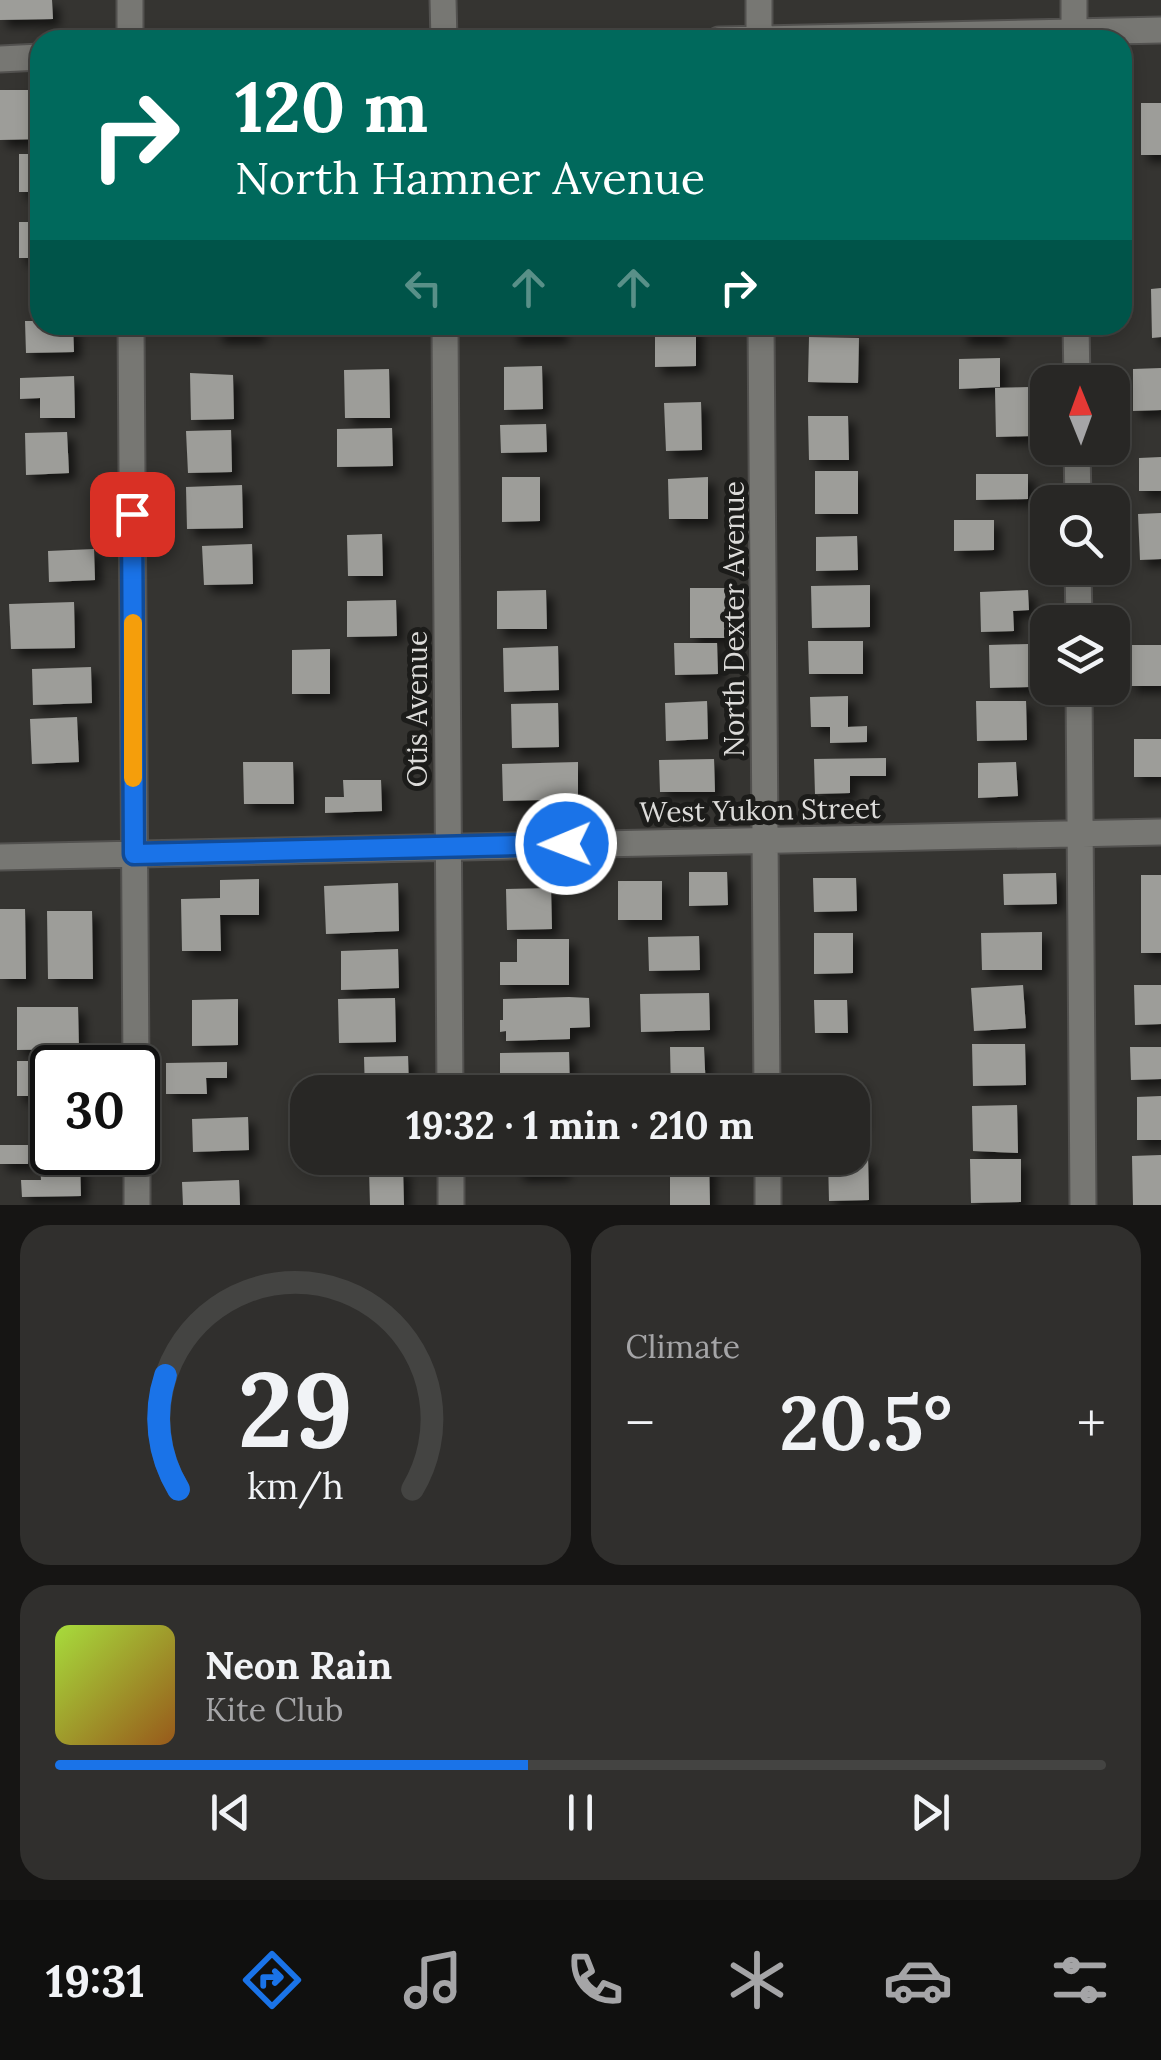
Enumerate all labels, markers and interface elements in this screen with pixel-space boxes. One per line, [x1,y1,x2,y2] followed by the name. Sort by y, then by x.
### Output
[235,62,428,151] text: 120 m
[70,70,200,200] icon: right
[235,149,705,206] text: North Hamner Avenue
[396,260,451,315] icon: left
[501,260,556,315] icon: ahead
[606,260,661,315] icon: ahead
[711,260,766,315] icon: right
[1030,365,1130,465] north arrow
[1030,365,1130,705] map controls
[90,472,175,557] pin
[716,481,752,757] street label: North Dexter Avenue
[1030,485,1130,585] button: search
[105,487,160,542] icon: arrive
[1030,605,1130,705] button: layers
[399,631,435,787] street label: Otis Avenue
[639,790,881,830] street label: West Yukon Street
[514,792,618,896] position arrow
[30,1045,160,1175] speed limit sign: 30
[406,1101,754,1149] text: 19:32 · 1 min · 210 m
[626,1326,740,1367] text: Climate
[238,1342,353,1475] text: 29
[779,1375,952,1471] text: 20.5°
[626,1388,655,1458] text: −
[1077,1388,1106,1458] text: +
[247,1463,344,1509] text: km/h
[205,1641,392,1689] text: Neon Rain
[205,1689,343,1730] text: Kite Club
[203,1785,258,1840] icon: previous
[553,1785,608,1840] icon: pause
[903,1785,958,1840] icon: next
[237,1945,307,2015] icon: directions
[398,1945,468,2015] icon: music
[560,1945,630,2015] icon: phone
[722,1945,792,2015] icon: climate
[883,1945,953,2015] icon: car
[1045,1945,1115,2015] icon: filters
[46,1952,145,2009] text: 19:31

